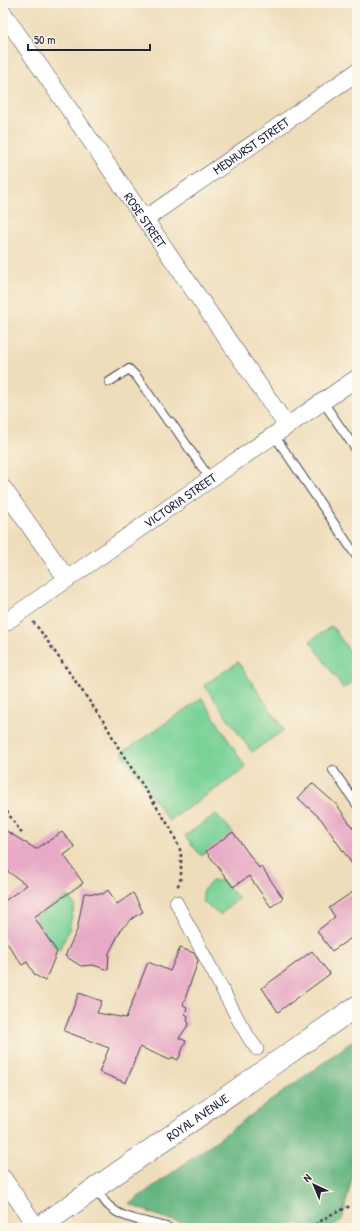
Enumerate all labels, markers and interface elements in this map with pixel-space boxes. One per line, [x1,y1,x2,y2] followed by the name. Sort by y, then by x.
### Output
[28,26,150,52] scale bar
[34,31,55,48] text: 50 m
[209,112,294,178] street label: MEDHURST STREET
[120,189,171,252] street label: ROSE STREET
[140,468,220,532] street label: VICTORIA STREET
[162,1089,232,1145] street label: ROYAL AVENUE
[294,1165,334,1205] north arrow
[300,1171,314,1185] text: N

